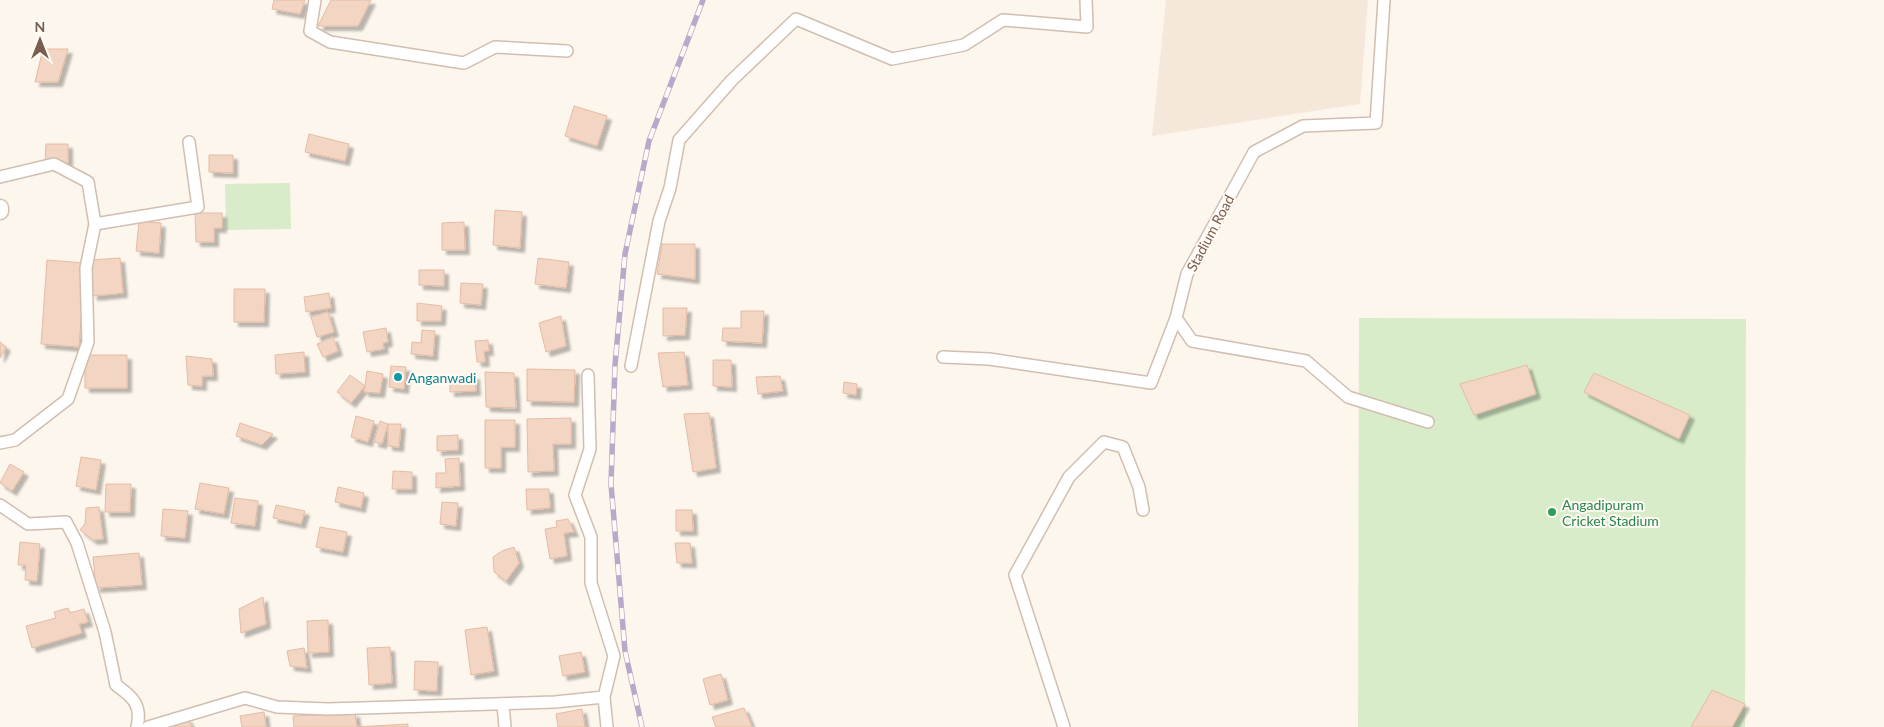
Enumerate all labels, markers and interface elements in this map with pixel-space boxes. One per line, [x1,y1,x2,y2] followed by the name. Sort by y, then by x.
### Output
[15,15,65,65] north arrow
[35,18,45,35] text: N
[1183,192,1237,274] street label: Stadium Road
[408,369,476,386] place label: Anganwadi
[392,371,404,383] marker: Anganwadi
[1562,496,1659,529] place label: Angadipuram Cricket Stadium
[1546,506,1558,518] marker: Angadipuram Cricket Stadium

